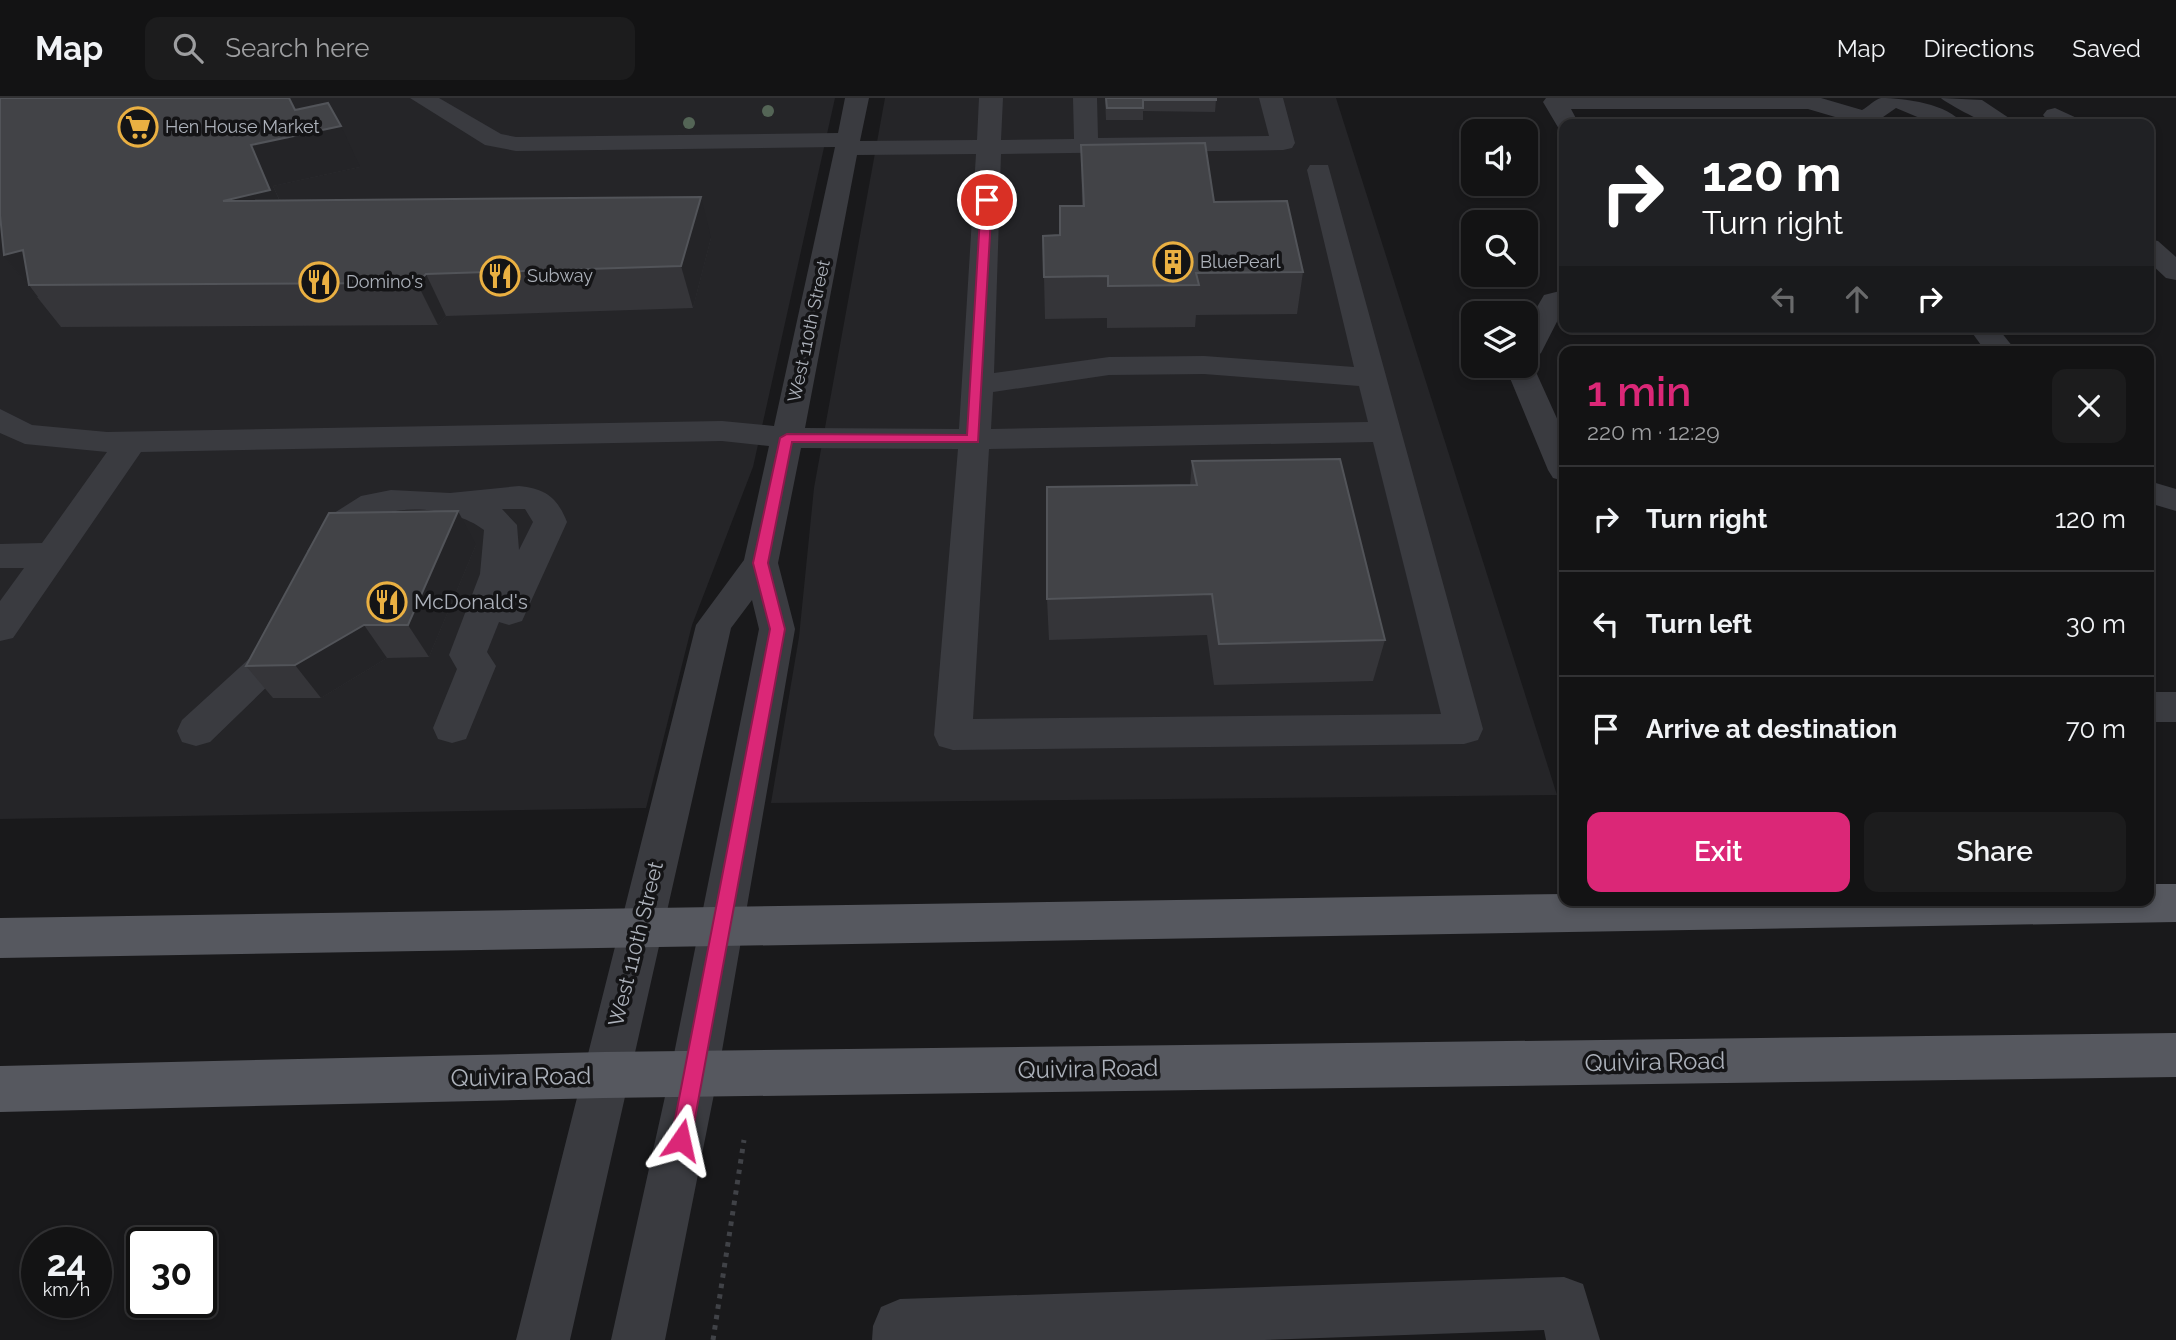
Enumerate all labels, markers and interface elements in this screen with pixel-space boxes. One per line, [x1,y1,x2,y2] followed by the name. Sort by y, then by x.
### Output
[145,17,635,80] search box
[35,29,103,68] text: Map
[169,29,207,67] icon: search
[225,33,370,63] text: Search here
[1837,34,1886,63] text: Map
[1924,34,2034,63] text: Directions
[2072,34,2141,63] text: Saved
[117,106,159,148] supermarket icon: Hen House Market
[165,116,320,137] place label: Hen House Market
[1461,119,1538,378] map controls
[1461,119,1538,196] button: sound
[1702,145,1841,202] text: 120 m
[1587,147,1678,238] icon: right
[957,170,1017,230] pin
[968,181,1006,219] icon: arrive
[1702,204,1843,241] text: Turn right
[1461,210,1538,287] button: search
[1152,241,1194,283] building icon: BluePearl
[1200,251,1281,272] place label: BluePearl
[479,255,521,297] restaurant icon: Subway
[783,258,834,404] street label: West 110th Street
[298,261,340,303] restaurant icon: Domino's
[527,265,593,286] place label: Subway
[346,271,423,292] place label: Domino's
[1765,280,1803,318] icon: left
[1838,280,1876,318] icon: ahead
[1911,280,1949,318] icon: right
[1461,301,1538,378] button: layers
[1587,367,1691,416] text: 1 min
[2052,369,2126,443] button: close
[1587,418,1720,445] text: 220 m · 12:29
[1587,500,1625,538] icon: right
[1646,504,1767,534] text: Turn right
[2055,504,2126,534] text: 120 m
[366,581,408,623] restaurant icon: McDonald's
[414,589,528,614] place label: McDonald's
[1587,605,1625,643] icon: left
[1646,609,1752,639] text: Turn left
[2066,609,2126,639] text: 30 m
[1587,710,1625,748] icon: arrive
[1646,714,1897,744] text: Arrive at destination
[2066,714,2126,744] text: 70 m
[1587,812,1850,892] button: Exit
[1864,812,2126,892] button: Share
[603,859,668,1029] street label: West 110th Street
[1584,1046,1726,1077] street label: Quivira Road
[1017,1053,1159,1084] street label: Quivira Road
[450,1061,592,1092] street label: Quivira Road
[644,1103,718,1177] position arrow
[126,1227,217,1318] speed limit sign: 30
[47,1243,86,1284] text: 24
[43,1279,90,1300] text: km/h

